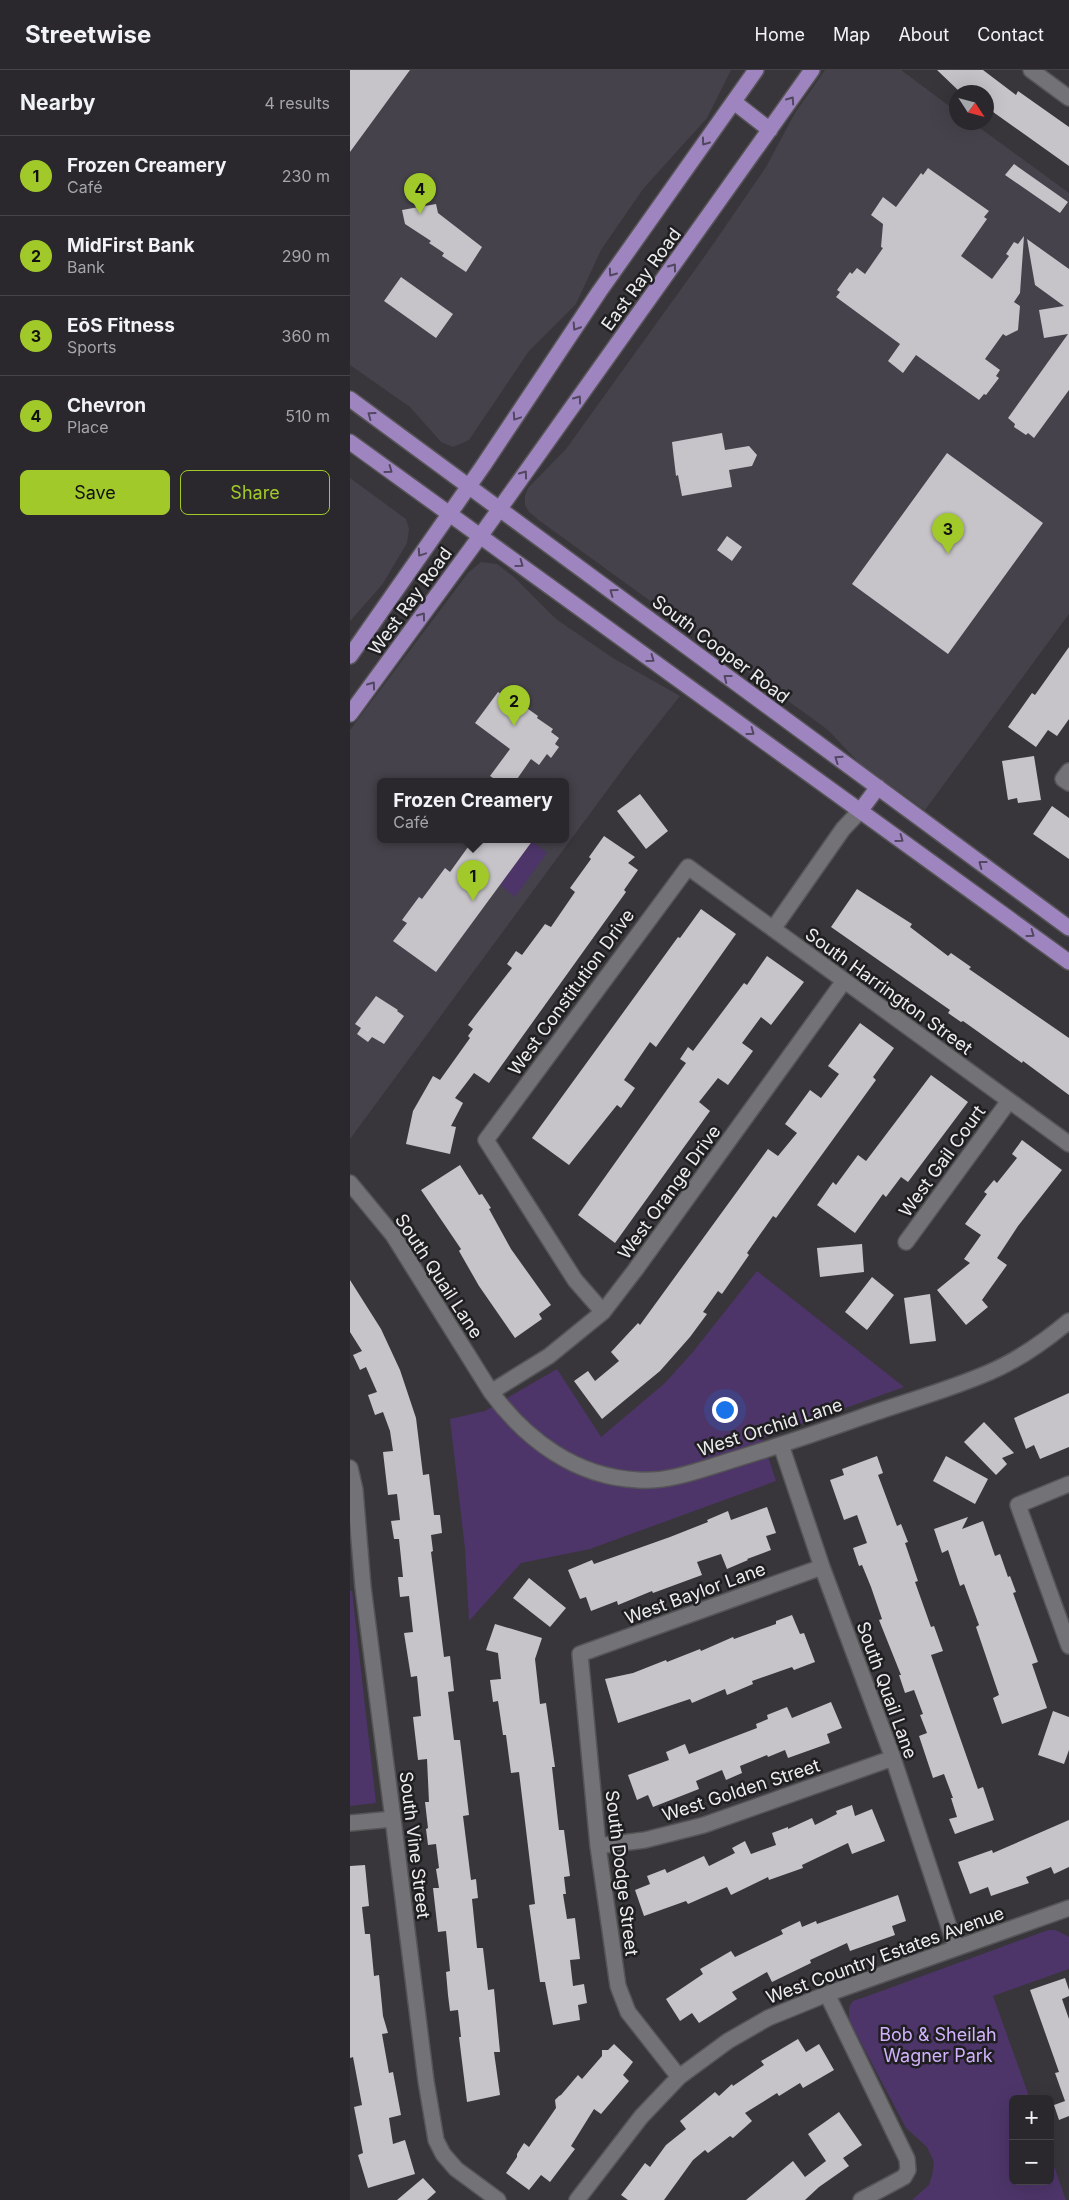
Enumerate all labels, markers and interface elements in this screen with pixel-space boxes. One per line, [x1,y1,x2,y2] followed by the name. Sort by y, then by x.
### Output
[25,20,151,49] text: Streetwise
[755,24,805,45] text: Home
[833,24,870,45] text: Map
[898,24,949,45] text: About
[977,24,1044,45] text: Contact
[949,85,994,130] north arrow
[20,90,95,115] text: Nearby
[265,93,330,113] text: 4 results
[785,96,794,106] one-way arrow
[702,136,711,145] one-way arrow
[67,154,226,177] text: Frozen Creamery
[33,166,39,186] text: 1
[282,166,330,186] text: 230 m
[404,173,436,214] pin: 4
[67,177,102,197] text: Café
[597,224,685,334] street label: East Ray Road
[67,234,194,257] text: MidFirst Bank
[31,246,41,266] text: 2
[282,246,330,266] text: 290 m
[67,257,105,277] text: Bank
[667,263,676,272] one-way arrow
[609,267,618,277] one-way arrow
[67,314,175,337] text: EōS Fitness
[573,322,582,331] one-way arrow
[31,326,41,346] text: 3
[282,326,330,346] text: 360 m
[67,337,116,357] text: Sports
[67,394,146,417] text: Chevron
[572,395,581,404] one-way arrow
[31,406,41,426] text: 4
[285,406,330,426] text: 510 m
[367,412,377,421] one-way arrow
[512,412,522,421] one-way arrow
[67,417,109,437] text: Place
[384,464,393,473] one-way arrow
[20,470,170,515] button: Save
[180,470,330,515] button: Share
[518,470,527,479] one-way arrow
[932,513,964,554] pin: 3
[364,543,456,659] street label: West Ray Road
[418,547,427,557] one-way arrow
[514,558,524,567] one-way arrow
[609,589,619,598] one-way arrow
[648,591,794,707] street label: South Cooper Road
[416,612,425,622] one-way arrow
[645,654,654,662] one-way arrow
[723,675,733,684] one-way arrow
[366,681,375,690] one-way arrow
[498,685,530,726] pin: 2
[745,726,755,735] one-way arrow
[835,756,844,764] one-way arrow
[377,778,569,843] popup
[393,789,553,812] text: Frozen Creamery
[393,812,429,832] text: Café
[894,833,904,842] one-way arrow
[457,860,489,901] pin: 1
[978,861,988,870] one-way arrow
[504,905,638,1079] street label: West Constitution Drive
[801,923,977,1059] street label: South Harrington Street
[1026,928,1035,938] one-way arrow
[895,1101,990,1221] street label: West Gail Court
[613,1121,725,1263] street label: West Orange Drive
[391,1210,487,1342] street label: South Quail Lane
[695,1394,845,1460] street label: West Orchid Lane
[712,1397,738,1423] your location
[622,1558,768,1628] street label: West Baylor Lane
[852,1619,922,1761] street label: South Quail Lane
[660,1755,823,1825] street label: West Golden Street
[396,1770,434,1920] street label: South Vine Street
[601,1789,643,1957] street label: South Dodge Street
[763,1902,1007,2008] street label: West Country Estates Avenue
[879,2024,997,2066] park label: Bob & Sheilah Wagner Park
[1009,2095,1054,2185] map controls
[1009,2095,1054,2140] button: +
[1009,2140,1054,2185] button: −

